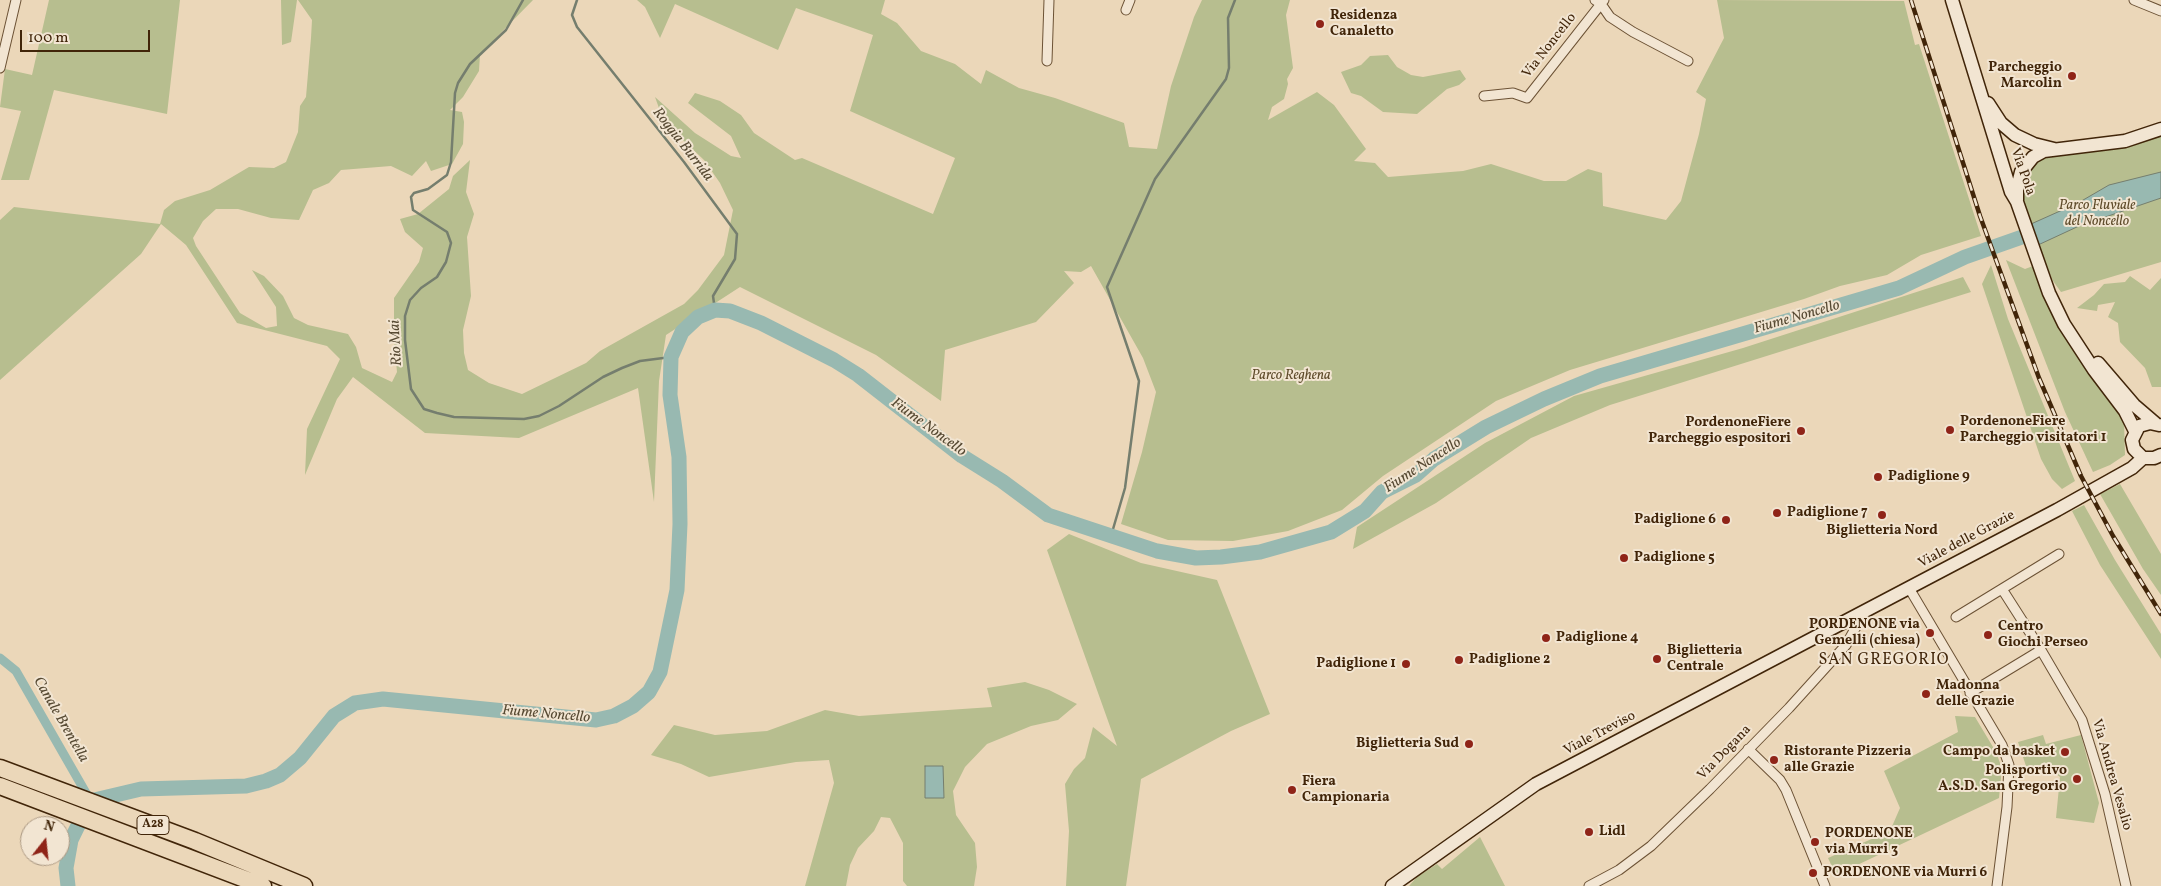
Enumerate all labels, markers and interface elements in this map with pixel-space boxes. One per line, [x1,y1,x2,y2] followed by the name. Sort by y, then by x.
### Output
[1330,8,1397,40] place label: Residenza Canaletto
[1519,10,1581,82] street label: Via Noncello
[1314,18,1326,30] marker: Residenza Canaletto
[22,20,152,52] scale bar
[28,28,68,49] text: 100 m
[1988,60,2062,92] place label: Parcheggio Marcolin
[2066,70,2078,82] marker: Parcheggio Marcolin
[648,104,716,186] water label: Roggia Burrida
[2006,146,2038,198] street label: Via Pola
[2059,198,2135,230] park label: Parco Fluviale del Noncello
[1752,297,1842,339] water label: Fiume Noncello
[387,319,407,367] water label: Rio Mai
[1251,368,1331,384] park label: Parco Reghena
[887,395,969,461] water label: Fiume Noncello
[1960,414,2106,447] place label: PordenoneFiere Parcheggio visitatori 1
[1648,415,1791,448] place label: PordenoneFiere Parcheggio espositori
[1944,424,1956,436] marker: PordenoneFiere Parcheggio visitatori 1
[1795,425,1807,437] marker: PordenoneFiere Parcheggio espositori
[1381,434,1465,498] water label: Fiume Noncello
[1888,469,1970,485] place label: Padiglione 9
[1872,471,1884,483] marker: Padiglione 9
[1787,505,1868,521] place label: Padiglione 7
[1771,507,1783,519] marker: Padiglione 7
[1916,507,2018,573] street label: Viale delle Grazie
[1876,509,1888,521] marker: Biglietteria Nord
[1634,512,1716,528] place label: Padiglione 6
[1720,514,1732,526] marker: Padiglione 6
[1826,523,1938,539] place label: Biglietteria Nord
[1634,550,1715,566] place label: Padiglione 5
[1618,552,1630,564] marker: Padiglione 5
[1809,617,1920,650] place label: PORDENONE via Gemelli (chiesa)
[1998,619,2088,652] place label: Centro Giochi Perseo
[1924,627,1936,639] marker: PORDENONE via Gemelli (chiesa)
[1982,629,1994,641] marker: Centro Giochi Perseo
[1556,630,1639,646] place label: Padiglione 4
[1540,632,1552,644] marker: Padiglione 4
[1667,643,1742,676] place label: Biglietteria Centrale
[1817,651,1951,671] district label: SAN GREGORIO
[1469,652,1550,668] place label: Padiglione 2
[1651,653,1663,665] marker: Biglietteria Centrale
[1453,654,1465,666] marker: Padiglione 2
[1316,656,1396,672] place label: Padiglione 1
[1400,658,1412,670] marker: Padiglione 1
[28,674,92,766] water label: Canale Brentella
[1936,678,2014,710] place label: Madonna delle Grazie
[1920,688,1932,700] marker: Madonna delle Grazie
[501,702,591,728] water label: Fiume Noncello
[1561,708,1639,760] street label: Viale Treviso
[2087,717,2135,833] street label: Via Andrea Vesalio
[1695,722,1755,784] street label: Via Dogana
[1356,736,1459,752] place label: Biglietteria Sud
[1463,738,1475,750] marker: Biglietteria Sud
[1784,744,1911,776] place label: Ristorante Pizzeria alle Grazie
[1943,744,2055,760] place label: Campo da basket
[2059,746,2071,758] marker: Campo da basket
[1768,754,1780,766] marker: Ristorante Pizzeria alle Grazie
[1938,763,2067,796] place label: Polisportivo A.S.D. San Gregorio
[2071,773,2083,785] marker: Polisportivo A.S.D. San Gregorio
[1302,774,1390,806] place label: Fiera Campionaria
[1286,784,1298,796] marker: Fiera Campionaria
[20,816,70,866] north arrow
[137,816,169,834] road number: A28
[41,817,56,838] text: N
[1599,824,1625,840] place label: Lidl
[1583,826,1595,838] marker: Lidl
[1825,826,1913,859] place label: PORDENONE via Murri 3
[1809,836,1821,848] marker: PORDENONE via Murri 3
[1823,865,1987,881] place label: PORDENONE via Murri 6
[1807,867,1819,879] marker: PORDENONE via Murri 6

